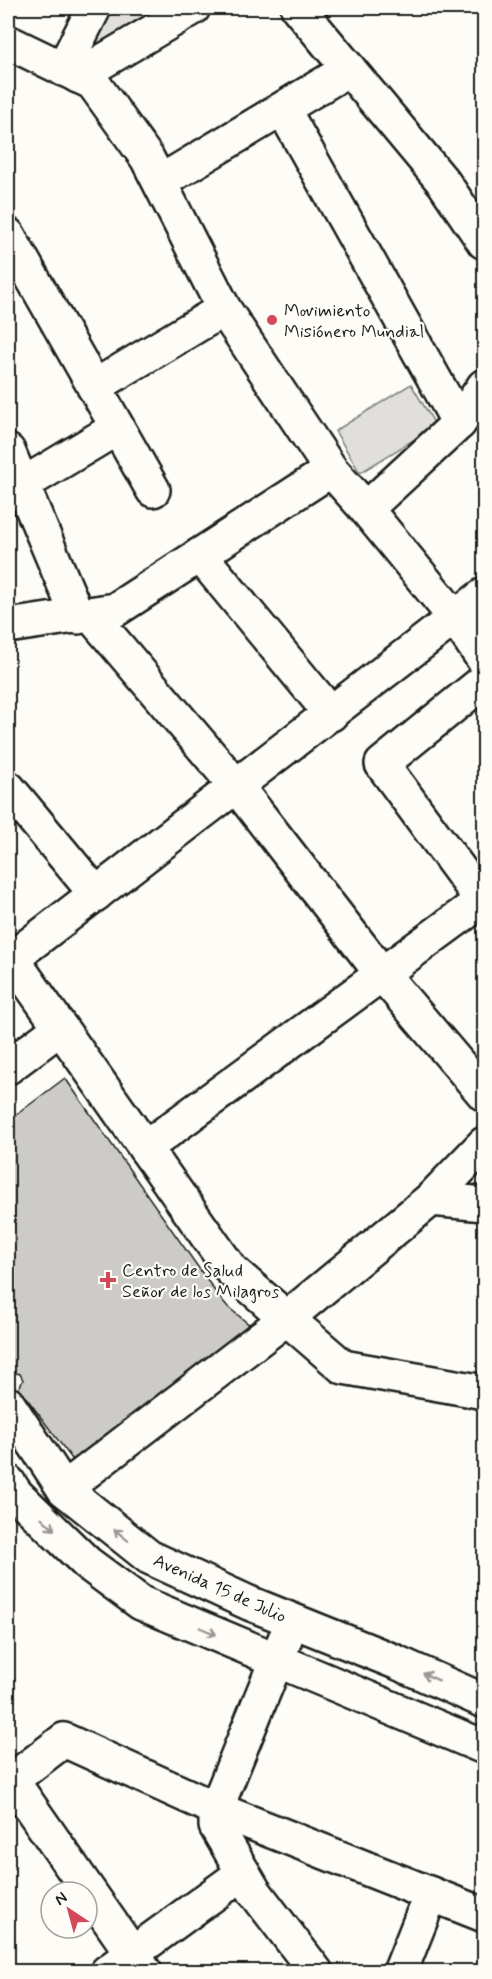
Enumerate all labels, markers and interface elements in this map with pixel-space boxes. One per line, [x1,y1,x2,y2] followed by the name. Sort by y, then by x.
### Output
[284,299,424,344] place label: Movimiento Misiónero Mundial
[265,313,279,327] marker: Movimiento Misiónero Mundial
[122,1259,279,1304] place label: Centro de Salud Señor de los Milagros
[99,1271,117,1289] marker: Centro de Salud Señor de los Milagros
[40,1517,55,1532] one-way arrow
[113,1529,129,1542] one-way arrow
[149,1549,290,1629] street label: Avenida 15 de Julio
[198,1626,217,1637] one-way arrow
[422,1671,440,1682] one-way arrow
[39,1880,99,1940] north arrow
[51,1887,72,1911] text: N

